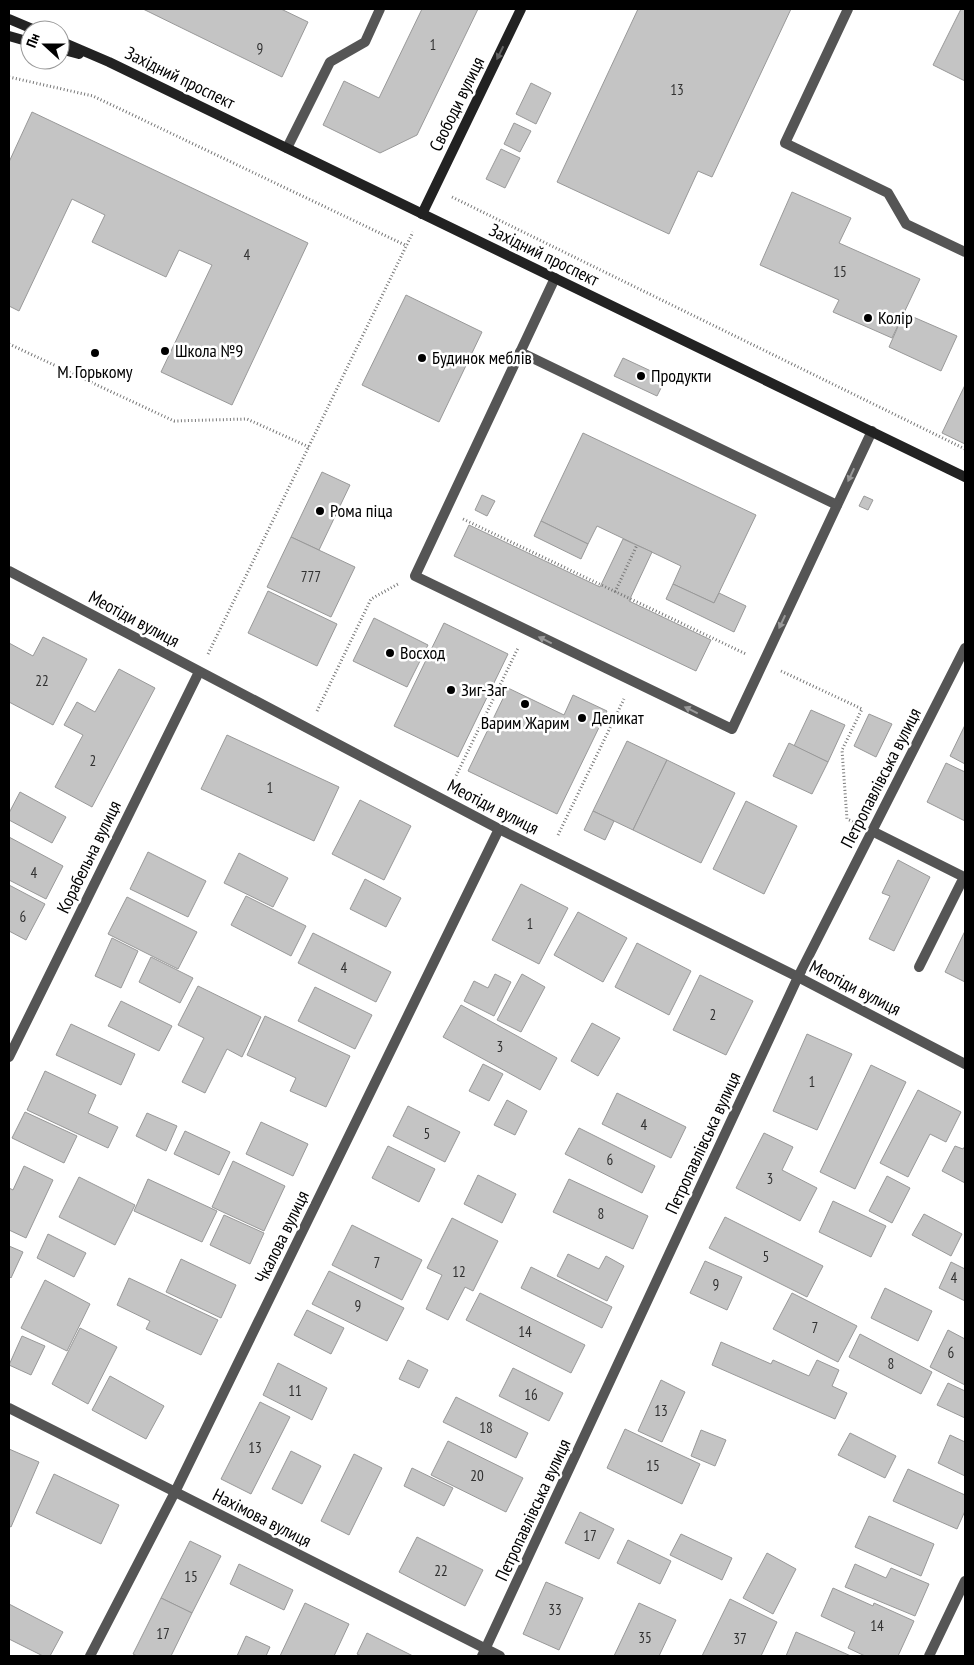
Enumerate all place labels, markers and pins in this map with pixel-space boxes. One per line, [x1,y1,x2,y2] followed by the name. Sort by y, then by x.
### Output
[878,306,913,329] place label: Колір
[862,312,874,324] marker: Колір
[175,339,243,362] place label: Школа №9
[159,345,171,357] marker: Школа №9
[432,346,532,369] place label: Будинок меблів
[89,347,101,359] marker: М. Горькому
[416,352,428,364] marker: Будинок меблів
[57,360,133,383] place label: М. Горькому
[651,364,711,387] place label: Продукти
[635,370,647,382] marker: Продукти
[330,499,393,522] place label: Рома піца
[314,505,326,517] marker: Рома піца
[400,641,445,664] place label: Восход
[384,647,396,659] marker: Восход
[461,678,508,701] place label: Зиг-Заг
[445,684,457,696] marker: Зиг-Заг
[519,698,531,710] marker: Варим Жарим
[592,706,644,729] place label: Деликат
[481,711,569,734] place label: Варим Жарим
[576,712,588,724] marker: Деликат

